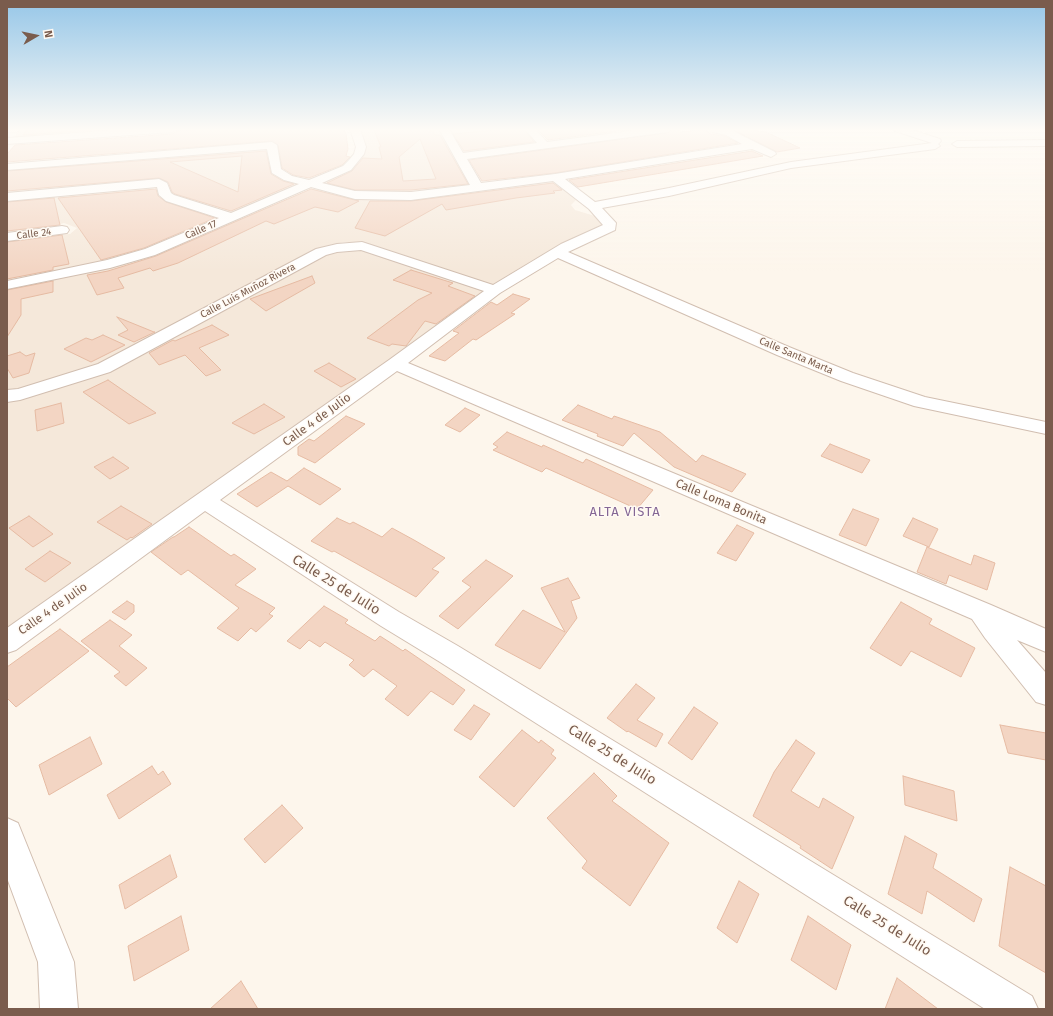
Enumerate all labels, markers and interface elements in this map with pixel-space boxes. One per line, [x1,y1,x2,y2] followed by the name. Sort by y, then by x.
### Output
[16,16,56,56] north arrow
[41,29,55,39] text: N
[183,218,219,242] street label: Calle 17
[16,226,52,242] street label: Calle 24
[198,261,298,321] street label: Calle Luis Muñoz Rivera
[757,335,835,377] street label: Calle Santa Marta
[280,390,354,450] street label: Calle 4 de Julio
[673,476,769,528] street label: Calle Loma Bonita
[589,504,661,520] district label: ALTA VISTA
[289,551,383,619] street label: Calle 25 de Julio
[16,580,90,638] street label: Calle 4 de Julio
[565,721,659,789] street label: Calle 25 de Julio
[840,892,934,960] street label: Calle 25 de Julio

